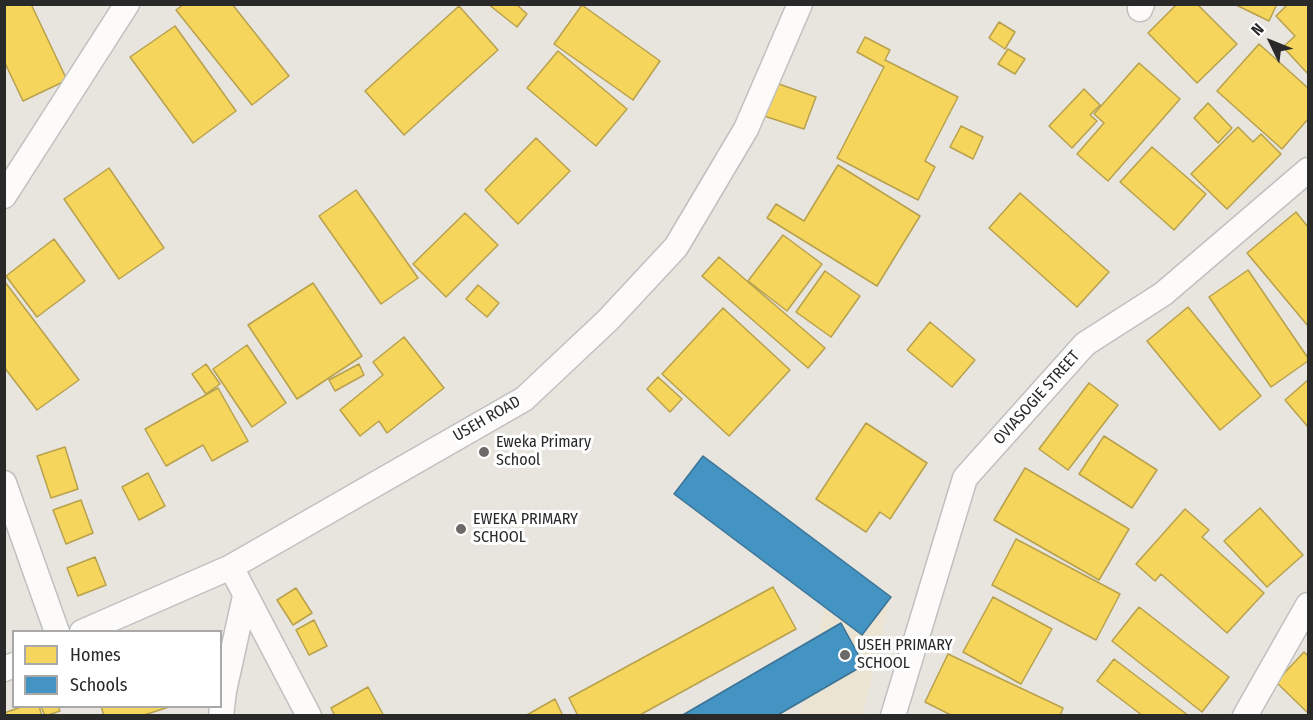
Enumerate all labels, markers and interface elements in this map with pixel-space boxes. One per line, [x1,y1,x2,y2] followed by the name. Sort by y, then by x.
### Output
[1241,12,1301,72] north arrow
[1247,19,1268,39] text: N
[990,347,1084,449] street label: OVIASOGIE STREET
[450,392,524,446] street label: USEH ROAD
[496,433,591,471] place label: Eweka Primary School
[477,445,491,459] marker: Eweka Primary School
[473,510,578,548] place label: EWEKA PRIMARY SCHOOL
[454,522,468,536] marker: EWEKA PRIMARY SCHOOL
[12,630,222,708] legend
[857,636,953,674] place label: USEH PRIMARY SCHOOL
[70,644,121,666] text: Homes
[838,648,852,662] marker: USEH PRIMARY SCHOOL
[70,674,128,696] text: Schools

